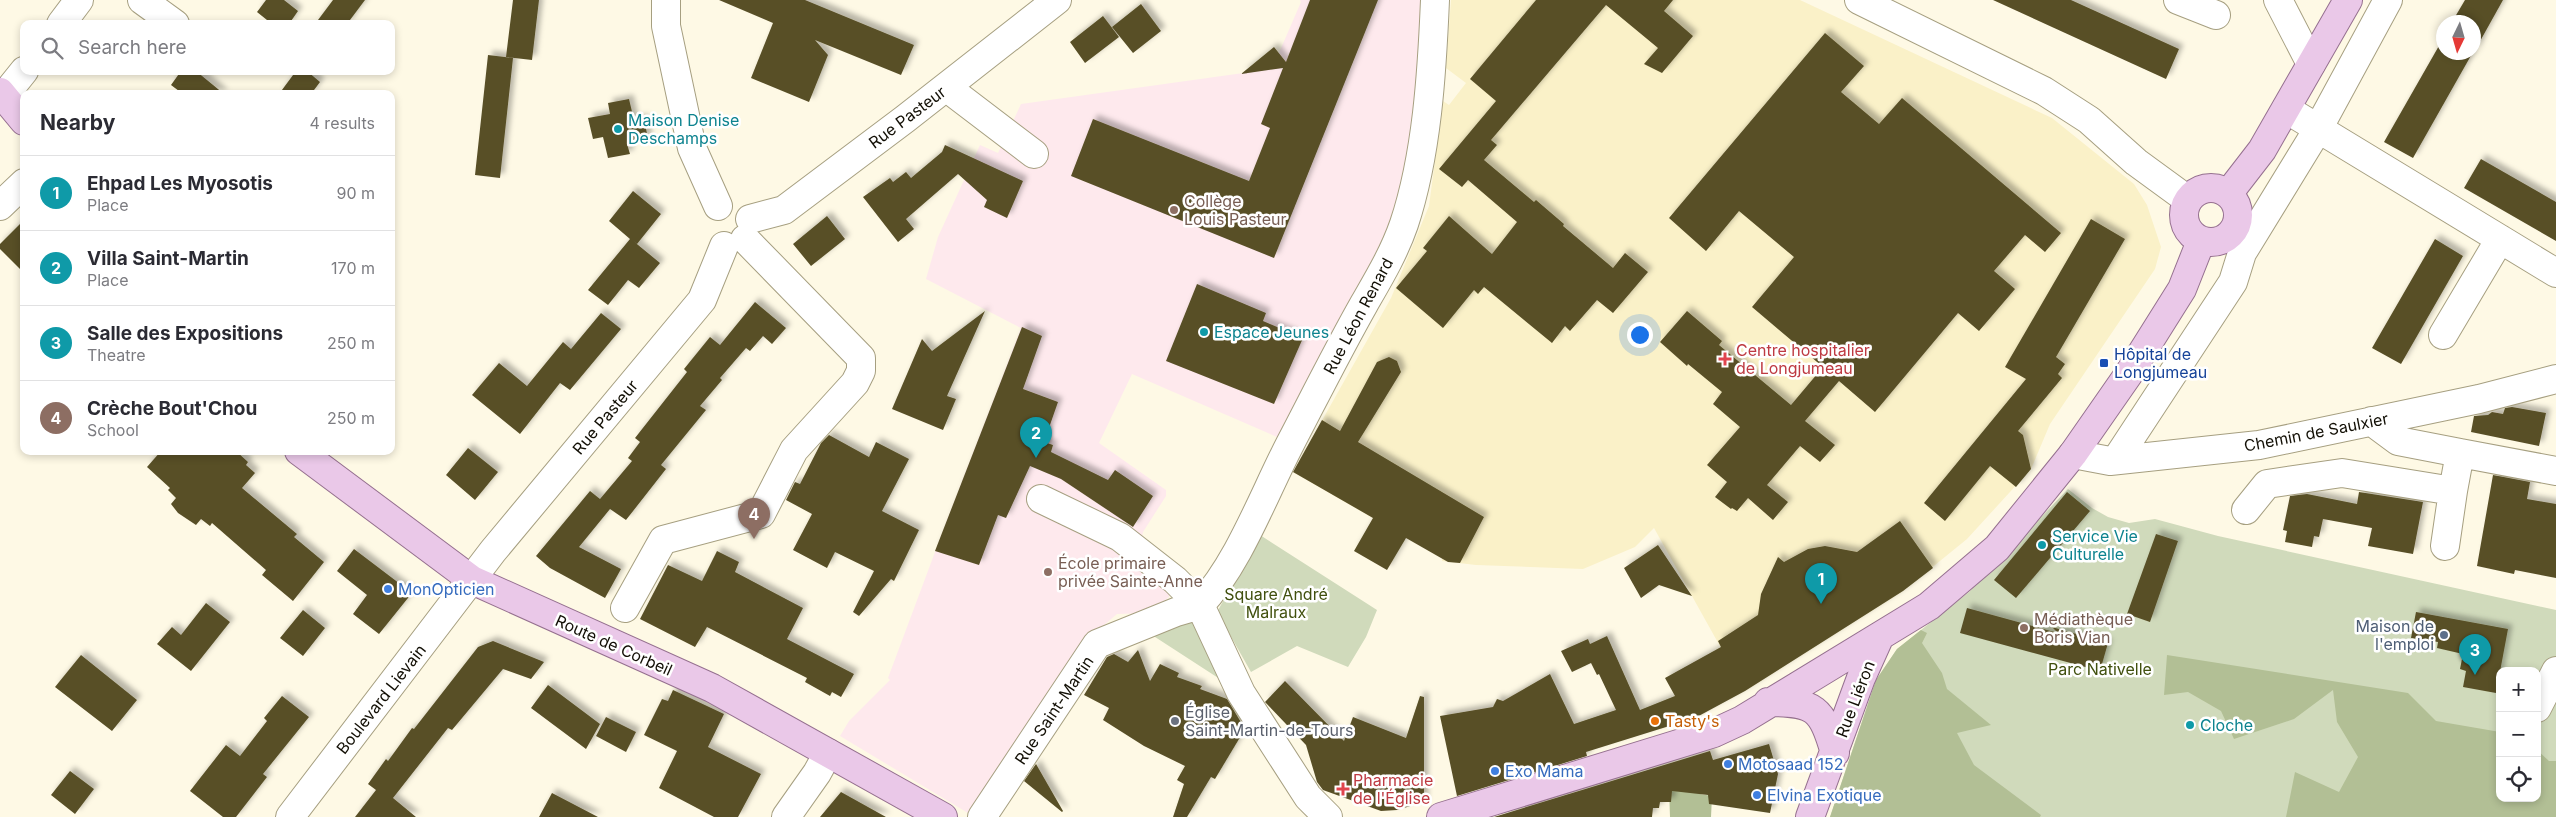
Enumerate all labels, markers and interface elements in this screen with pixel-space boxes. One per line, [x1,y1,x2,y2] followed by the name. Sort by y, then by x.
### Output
[2436,15,2481,60] north arrow
[20,20,395,75] search box
[38,34,66,62] icon: search
[78,36,187,59] text: Search here
[865,82,949,152] street label: Rue Pasteur
[40,110,115,135] text: Nearby
[628,110,739,148] place label: Maison Denise Deschamps
[310,113,375,133] text: 4 results
[612,123,624,135] marker: Maison Denise Deschamps
[87,172,273,195] text: Ehpad Les Myosotis
[53,183,59,203] text: 1
[336,183,375,203] text: 90 m
[1184,191,1286,229] place label: Collège Louis Pasteur
[87,195,129,215] text: Place
[1168,204,1180,216] marker: Collège Louis Pasteur
[87,247,249,270] text: Villa Saint-Martin
[1319,254,1397,378] street label: Rue Léon Renard
[51,258,61,278] text: 2
[331,258,375,278] text: 170 m
[87,270,129,290] text: Place
[87,322,283,345] text: Salle des Expositions
[1214,322,1329,342] place label: Espace Jeunes
[1627,322,1653,348] your location
[1198,326,1210,338] marker: Espace Jeunes
[51,333,61,353] text: 3
[327,333,375,353] text: 250 m
[1736,340,1870,378] place label: Centre hospitalier de Longjumeau
[2114,344,2207,382] place label: Hôpital de Longjumeau
[87,345,146,365] text: Theatre
[1718,352,1732,366] marker: Centre hospitalier de Longjumeau
[2098,357,2110,369] marker: Hôpital de Longjumeau
[568,376,642,458] street label: Rue Pasteur
[87,397,257,420] text: Crèche Bout'Chou
[51,408,61,428] text: 4
[327,408,375,428] text: 250 m
[2242,408,2390,456] street label: Chemin de Saulxier
[1020,417,1052,458] pin: 2
[87,420,139,440] text: School
[738,498,770,539] pin: 4
[2052,526,2138,564] place label: Service Vie Culturelle
[2036,539,2048,551] marker: Service Vie Culturelle
[1058,553,1203,591] place label: École primaire privée Sainte-Anne
[1805,563,1837,604] pin: 1
[1042,566,1054,578] marker: École primaire privée Sainte-Anne
[398,579,494,599] place label: MonOpticien
[382,583,394,595] marker: MonOpticien
[1224,584,1328,622] park label: Square André Malraux
[2034,609,2133,647] place label: Médiathèque Boris Vian
[552,610,676,680] street label: Route de Corbeil
[2356,616,2434,654] place label: Maison de l'emploi
[2018,622,2030,634] marker: Médiathèque Boris Vian
[2438,629,2450,641] marker: Maison de l'emploi
[2459,634,2491,675] pin: 3
[332,640,430,758] street label: Boulevard Lievain
[1010,652,1098,768] street label: Rue Saint-Martin
[1831,658,1879,740] street label: Rue Liéron
[2048,659,2152,679] park label: Parc Nativelle
[2496,667,2541,802] map controls
[2496,667,2541,712] button: +
[1185,702,1353,740] place label: Église Saint-Martin-de-Tours
[1665,711,1719,731] place label: Tasty's
[2496,712,2541,757] button: −
[1169,715,1181,727] marker: Église Saint-Martin-de-Tours
[1649,715,1661,727] marker: Tasty's
[2200,715,2253,735] place label: Cloche
[2184,719,2196,731] marker: Cloche
[1738,754,1843,774] place label: Motosaad 152
[2496,757,2541,802] button: locate
[1722,758,1734,770] marker: Motosaad 152
[1505,761,1584,781] place label: Exo Mama
[1489,765,1501,777] marker: Exo Mama
[1353,770,1433,808] place label: Pharmacie de l'Église
[1337,783,1349,795] marker: Pharmacie de l'Église
[1767,785,1882,805] place label: Elvina Exotique
[1751,789,1763,801] marker: Elvina Exotique

